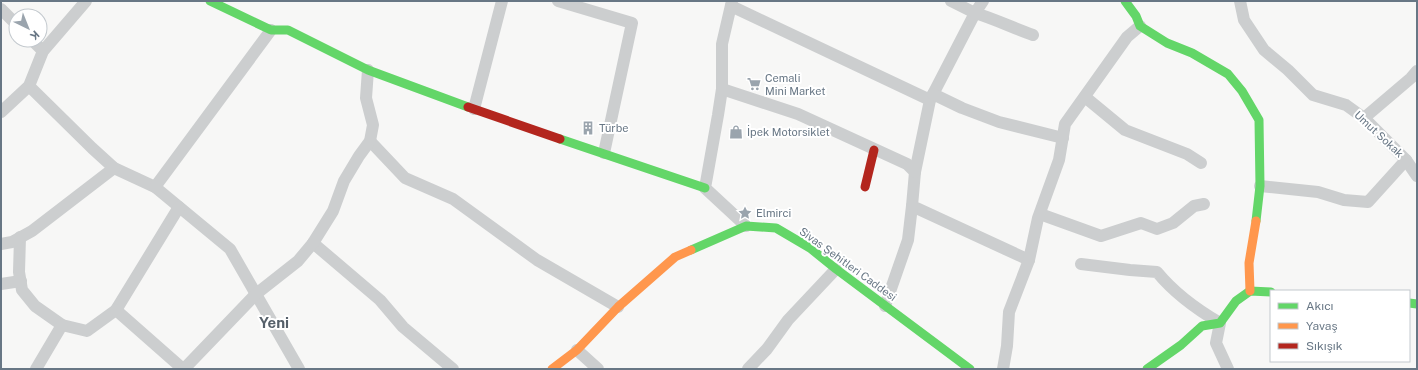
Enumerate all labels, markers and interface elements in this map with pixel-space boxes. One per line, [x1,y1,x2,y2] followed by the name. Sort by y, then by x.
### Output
[8,8,48,48] north arrow
[28,28,42,42] text: K
[765,72,826,97] place label: Cemali Mini Market
[746,76,762,92] supermarket icon: Cemali Mini Market
[1352,108,1406,160] street label: Umut Sokak
[580,120,596,136] building icon: Türbe
[599,122,628,134] place label: Türbe
[728,124,744,140] shop icon: İpek Motorsiklet
[747,125,830,138] place label: İpek Motorsiklet
[737,205,753,221] place icon: Elmirci
[756,207,791,219] place label: Elmirci
[797,225,899,304] street label: Sivas Şehitleri Caddesi
[1270,290,1410,362] legend
[1306,299,1334,313] text: Akıcı
[259,314,289,331] district label: Yeni
[1306,319,1338,333] text: Yavaş
[1306,339,1343,353] text: Sıkışık

